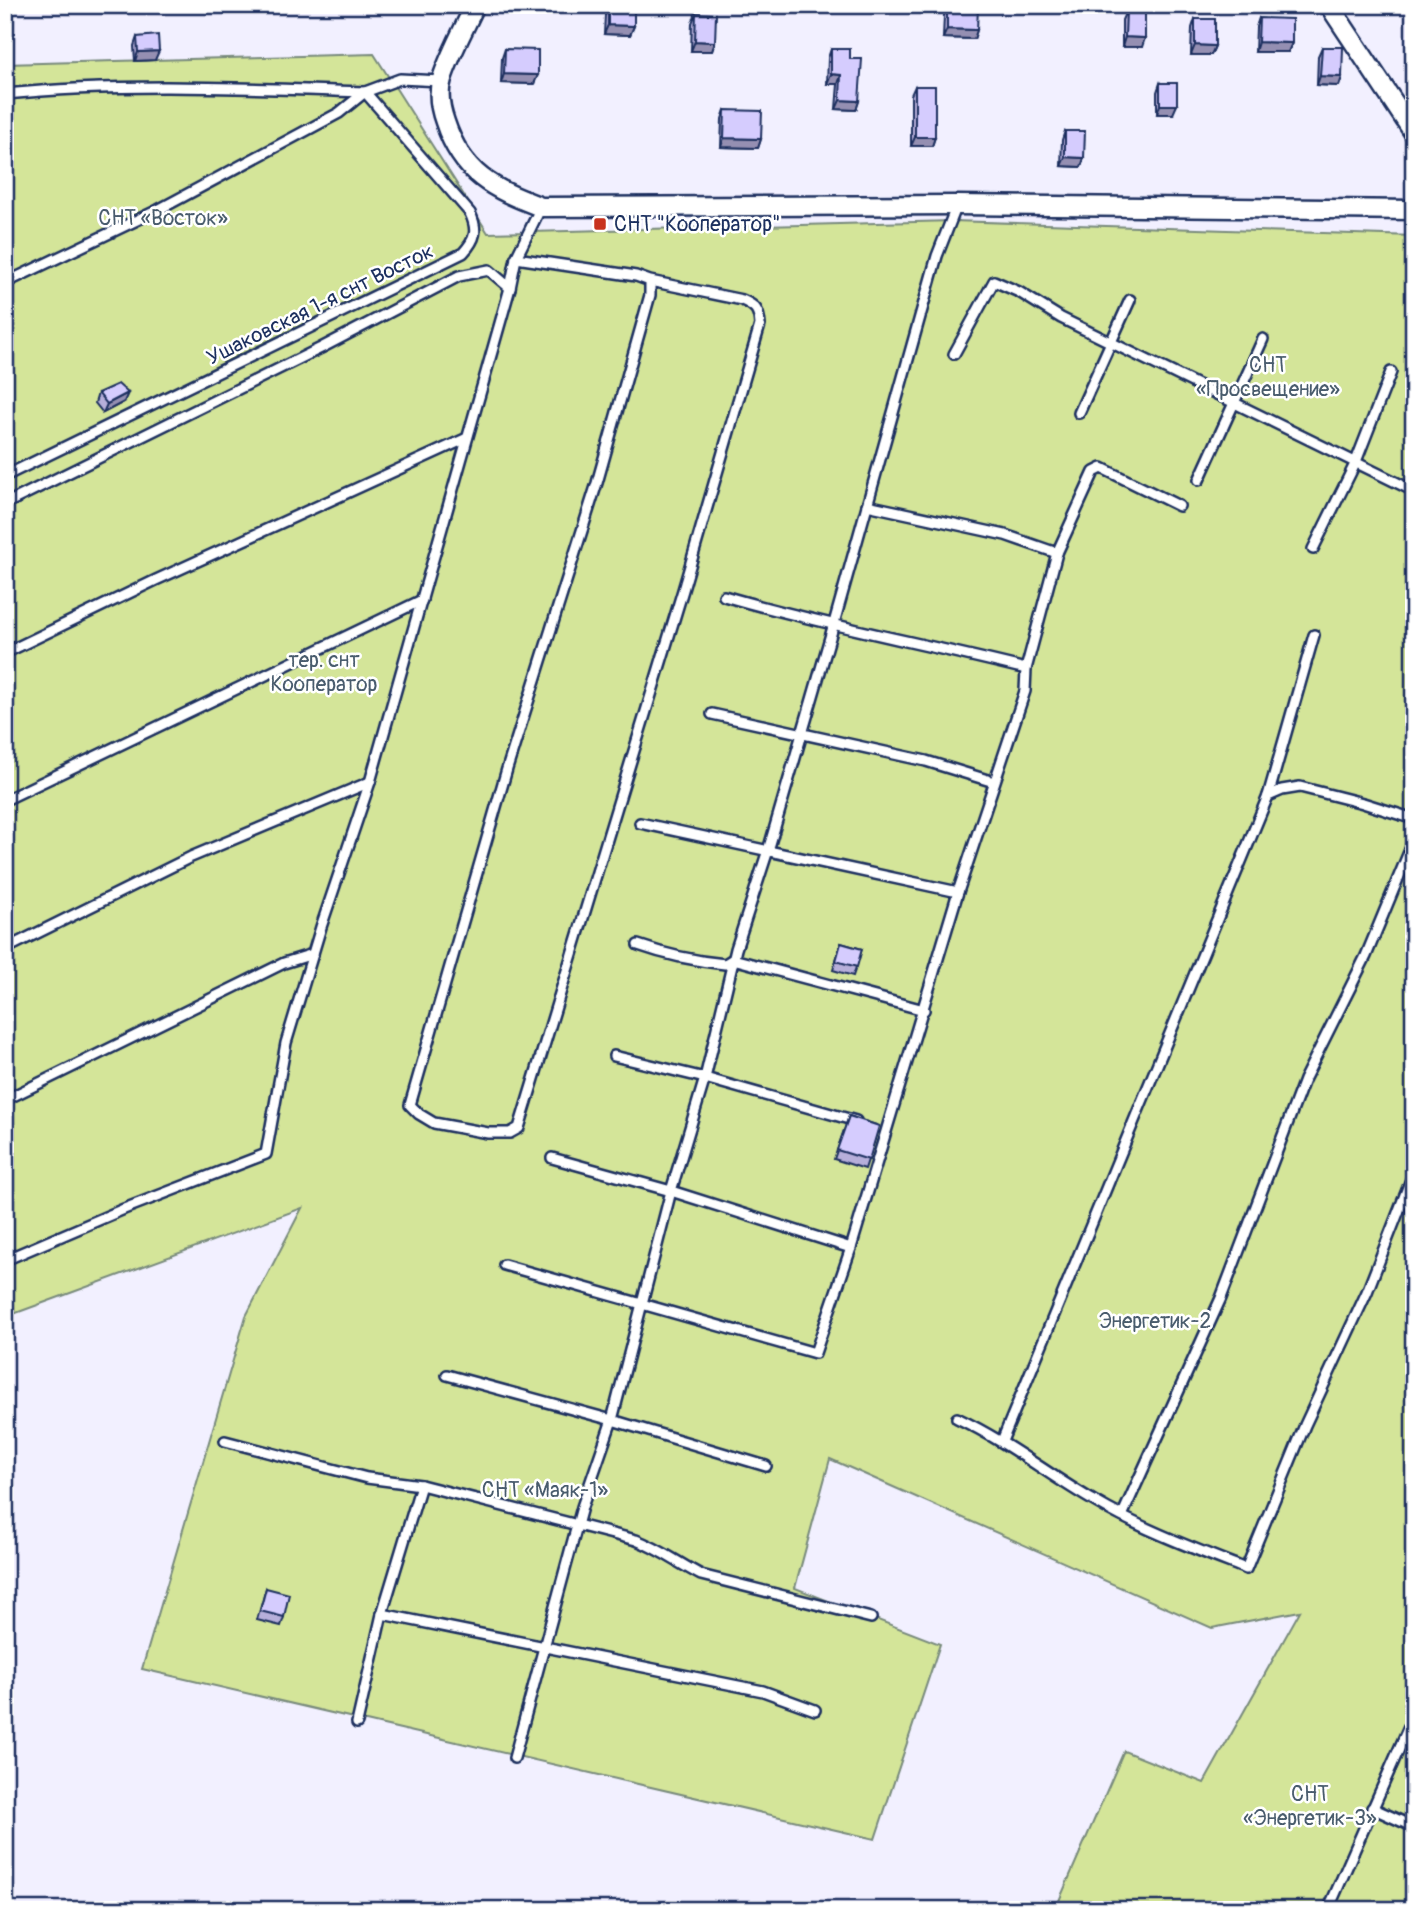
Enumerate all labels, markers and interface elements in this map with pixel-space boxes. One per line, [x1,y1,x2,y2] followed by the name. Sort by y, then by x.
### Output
[98,205,228,232] park label: СНТ «Восток»
[614,211,781,238] place label: СНТ "Кооператор"
[592,216,608,232] marker: СНТ "Кооператор"
[202,238,438,371] street label: Ушаковская 1-я снт Восток
[1196,352,1340,403] park label: СНТ «Просвещение»
[270,647,378,698] park label: тер. снт Кооператор
[1099,1308,1211,1335] park label: Энергетик-2
[482,1477,609,1504] park label: СНТ «Маяк-1»
[1243,1781,1377,1832] park label: СНТ «Энергетик-3»

